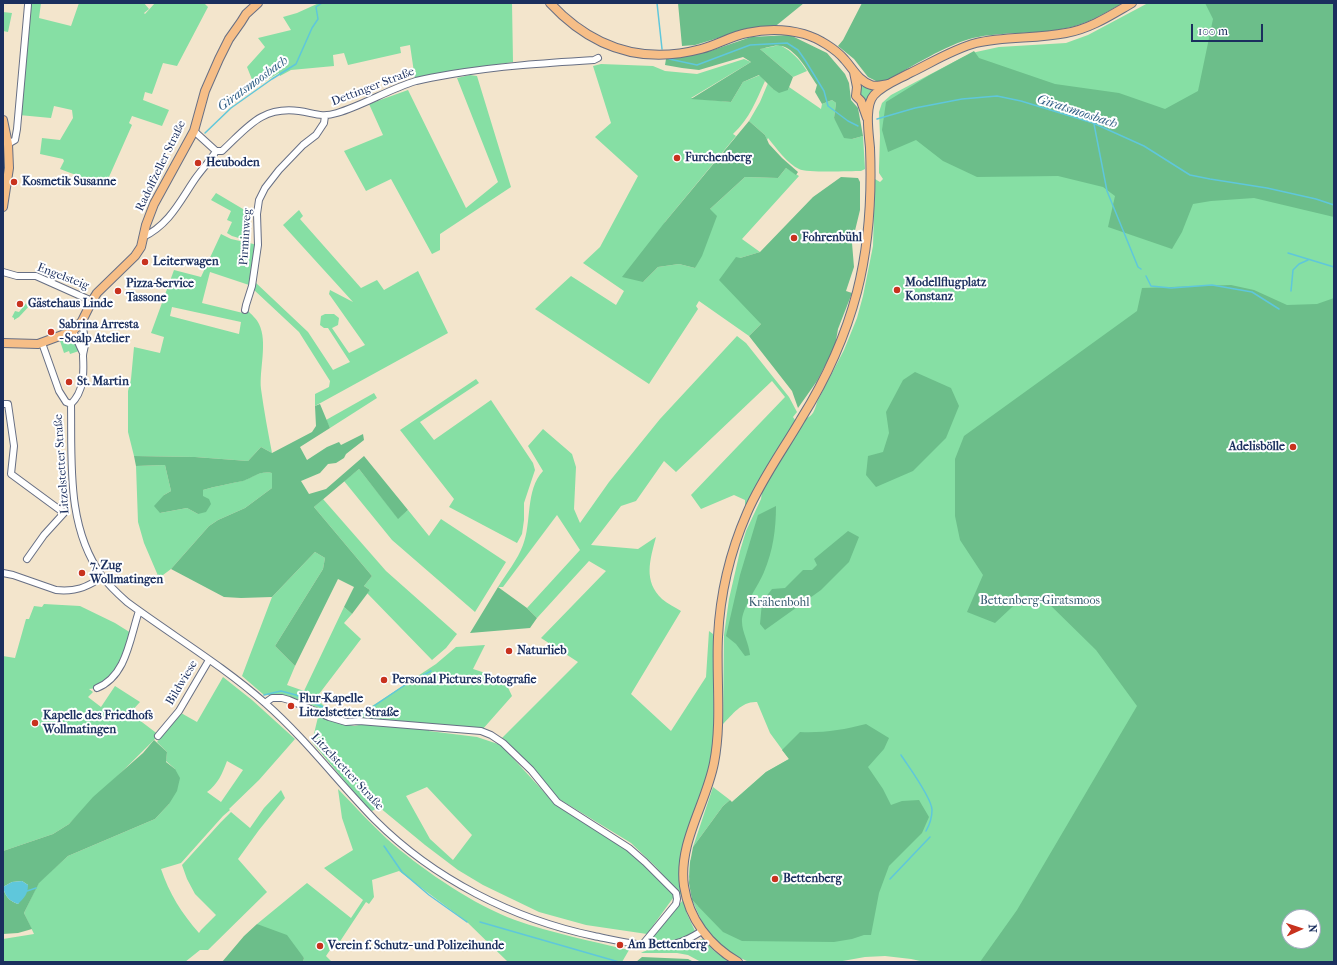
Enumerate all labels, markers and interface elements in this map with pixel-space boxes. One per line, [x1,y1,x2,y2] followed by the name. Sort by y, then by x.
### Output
[1193,16,1265,42] scale bar
[1198,24,1228,38] text: 100 m
[215,53,291,115] water label: Giratsmoosbach
[329,65,417,109] street label: Dettinger Straße
[1035,92,1119,132] water label: Giratsmoosbach
[133,118,189,214] street label: Radolfzeller Straße
[685,151,752,165] place label: Furchenberg
[672,153,682,163] marker: Furchenberg
[206,156,260,170] place label: Heuboden
[193,158,203,168] marker: Heuboden
[22,175,116,189] place label: Kosmetik Susanne
[9,177,19,187] marker: Kosmetik Susanne
[237,208,255,266] street label: Pirminweg
[802,231,862,245] place label: Fohrenbühl
[789,233,799,243] marker: Fohrenbühl
[153,255,219,269] place label: Leiterwagen
[140,257,150,267] marker: Leiterwagen
[35,261,91,293] street label: Engelsteig
[905,276,986,304] place label: Modellflugplatz Konstanz
[126,277,194,305] place label: Pizza-Service Tassone
[892,285,902,295] marker: Modellflugplatz Konstanz
[113,286,123,296] marker: Pizza-Service Tassone
[28,297,113,311] place label: Gästehaus Linde
[15,299,25,309] marker: Gästehaus Linde
[59,318,139,346] place label: Sabrina Arresta - Scalp Atelier
[46,327,56,337] marker: Sabrina Arresta - Scalp Atelier
[77,375,129,389] place label: St. Martin
[64,377,74,387] marker: St. Martin
[51,414,73,514] street label: Litzelstetter Straße
[1229,440,1285,454] place label: Adelisbölle
[1288,442,1298,452] marker: Adelisbölle
[90,559,163,587] place label: 7. Zug Wollmatingen
[77,568,87,578] marker: 7. Zug Wollmatingen
[980,594,1100,608] park label: Bettenberg-Giratsmoos
[748,596,810,610] park label: Krähenbohl
[517,644,566,658] place label: Naturlieb
[504,646,514,656] marker: Naturlieb
[163,658,201,708] street label: Bildwiese
[392,673,536,687] place label: Personal Pictures Fotografie
[379,675,389,685] marker: Personal Pictures Fotografie
[299,692,399,720] place label: Flur-Kapelle Litzelstetter Straße
[286,701,296,711] marker: Flur-Kapelle Litzelstetter Straße
[43,709,153,737] place label: Kapelle des Friedhofs Wollmatingen
[30,718,40,728] marker: Kapelle des Friedhofs Wollmatingen
[308,731,386,813] street label: Litzelstetter Straße
[783,872,842,886] place label: Bettenberg
[770,874,780,884] marker: Bettenberg
[1281,909,1321,949] north arrow
[1306,924,1319,933] text: N
[628,938,707,952] place label: Am Bettenberg
[328,939,504,953] place label: Verein f. Schutz- und Polizeihunde
[615,940,625,950] marker: Am Bettenberg
[315,941,325,951] marker: Verein f. Schutz- und Polizeihunde

